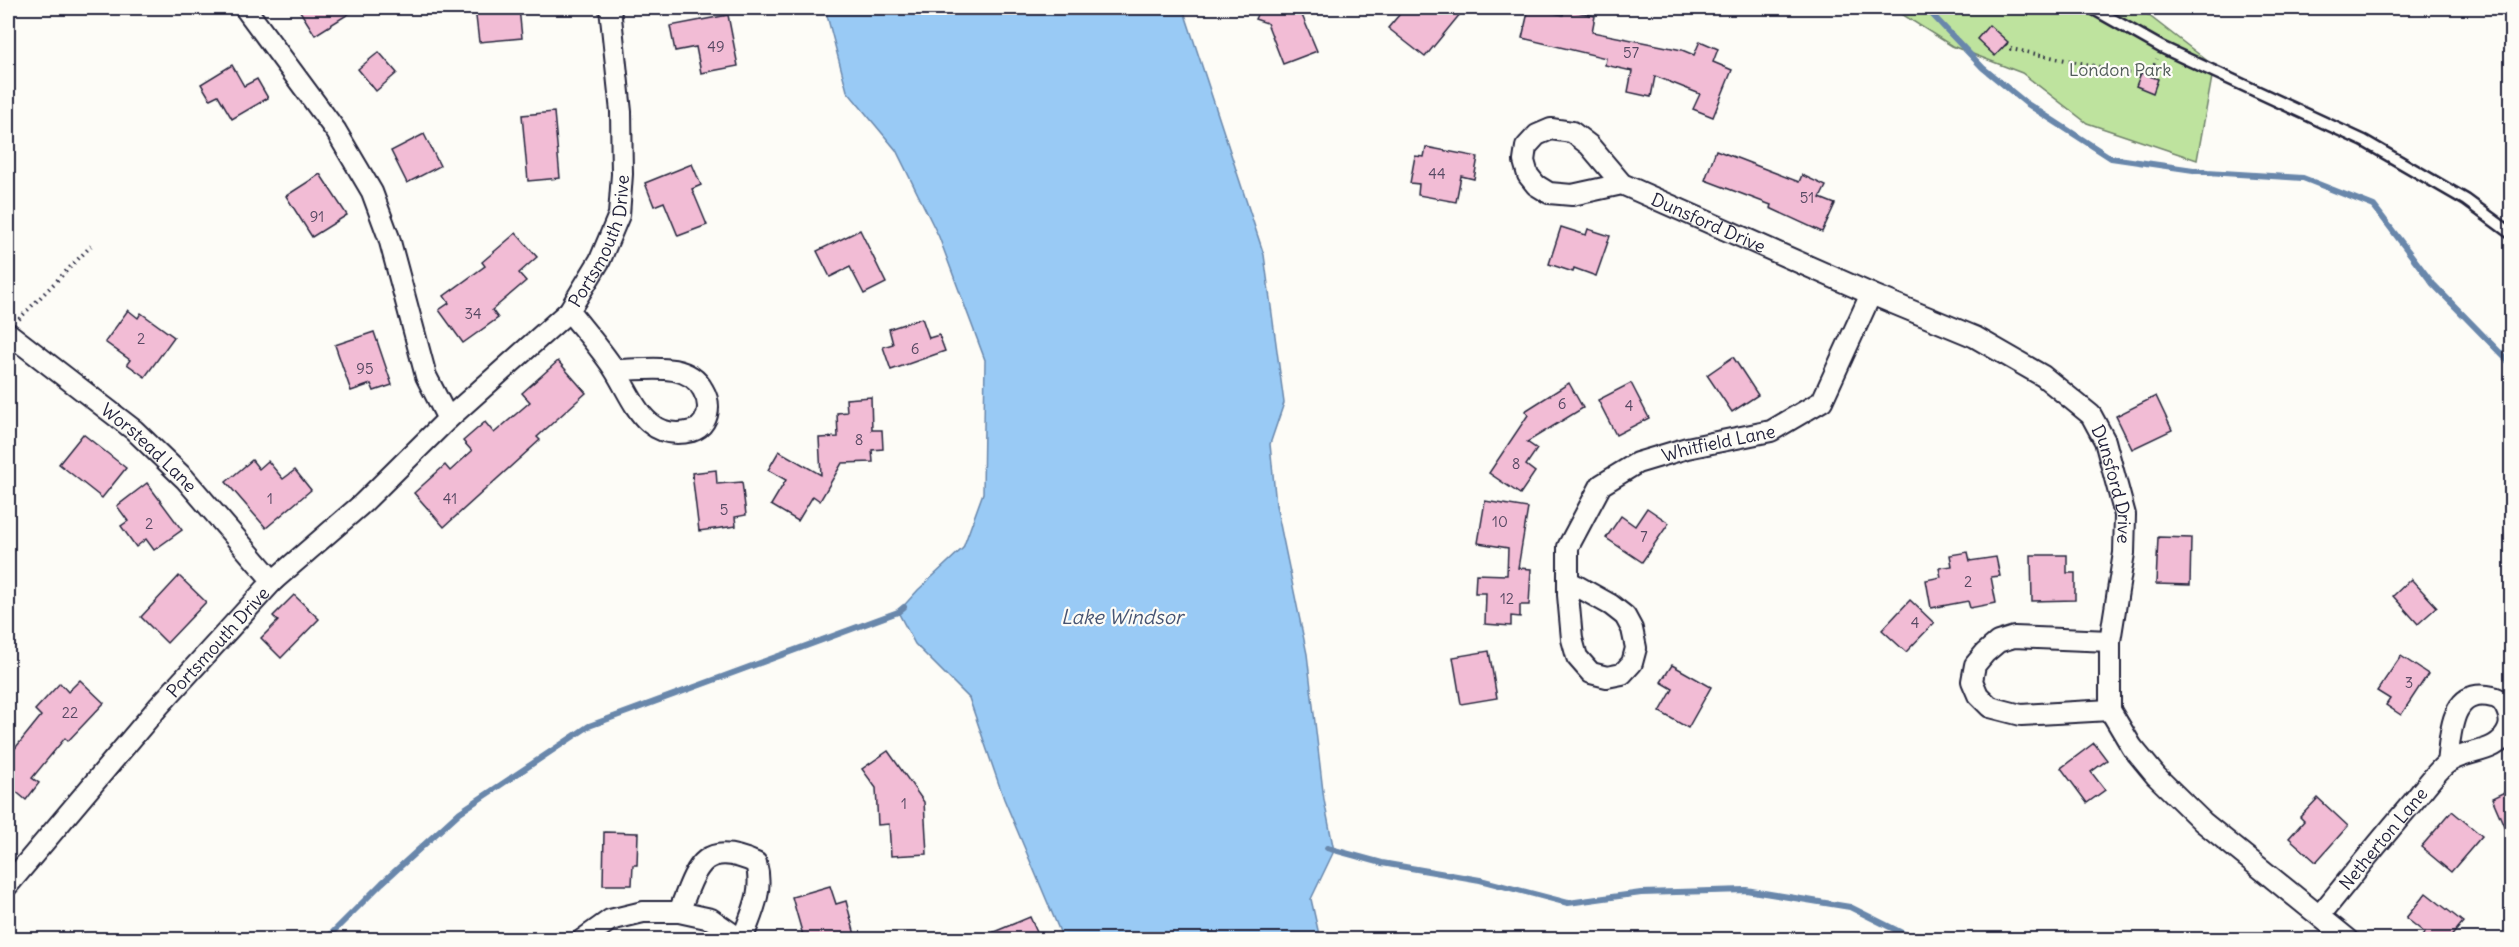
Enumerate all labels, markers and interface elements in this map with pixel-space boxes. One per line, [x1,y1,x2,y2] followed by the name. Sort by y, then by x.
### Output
[707,37,725,56] house number: 49
[1623,43,1639,62] house number: 57
[2069,58,2171,81] park label: London Park
[1428,164,1446,183] house number: 44
[563,174,633,311] street label: Portsmouth Drive
[1648,187,1769,258] street label: Dunsford Drive
[1800,188,1814,207] house number: 51
[310,207,324,226] house number: 91
[464,304,482,323] house number: 34
[137,329,145,348] house number: 2
[911,339,919,358] house number: 6
[356,359,374,378] house number: 95
[1558,394,1566,413] house number: 6
[1625,396,1634,415] house number: 4
[97,398,202,497] street label: Worstead Lane
[1659,419,1777,466] street label: Whitfield Lane
[2087,421,2137,544] street label: Dunsford Drive
[855,430,863,449] house number: 8
[1512,454,1520,473] house number: 8
[267,489,273,508] house number: 1
[443,489,457,508] house number: 41
[720,500,728,519] house number: 5
[1492,512,1508,531] house number: 10
[145,514,153,533] house number: 2
[1640,527,1648,546] house number: 7
[1964,572,1972,591] house number: 2
[161,582,274,702] street label: Portsmouth Drive
[1500,589,1514,608] house number: 12
[1061,604,1186,629] water label: Lake Windsor
[1911,613,1920,632] house number: 4
[2405,673,2413,692] house number: 3
[62,703,78,722] house number: 22
[2334,782,2432,894] street label: Netherton Lane
[901,794,907,813] house number: 1

